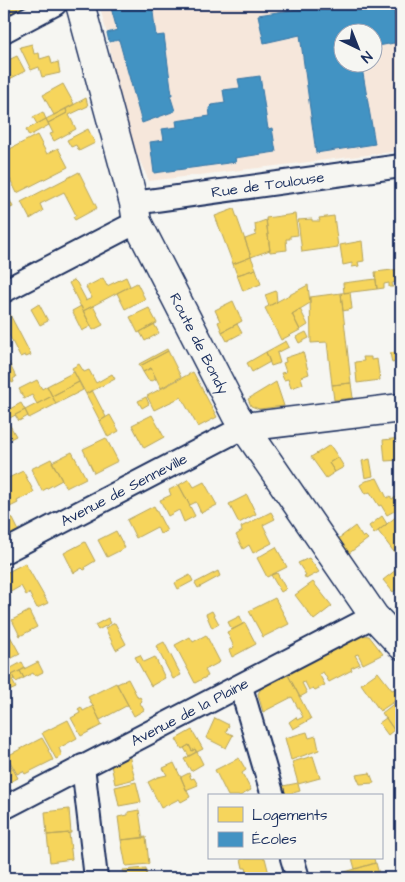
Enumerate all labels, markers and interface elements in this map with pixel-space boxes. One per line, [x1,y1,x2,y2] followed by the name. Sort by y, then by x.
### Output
[332,22,382,72] north arrow
[356,46,376,67] text: N
[210,166,326,203] street label: Rue de Toulouse
[165,289,234,398] street label: Route de Bondy
[57,448,191,531] street label: Avenue de Senneville
[127,672,252,751] street label: Avenue de la Plaine
[208,794,382,860] legend
[252,805,328,827] text: Logements
[252,829,297,850] text: Écoles

